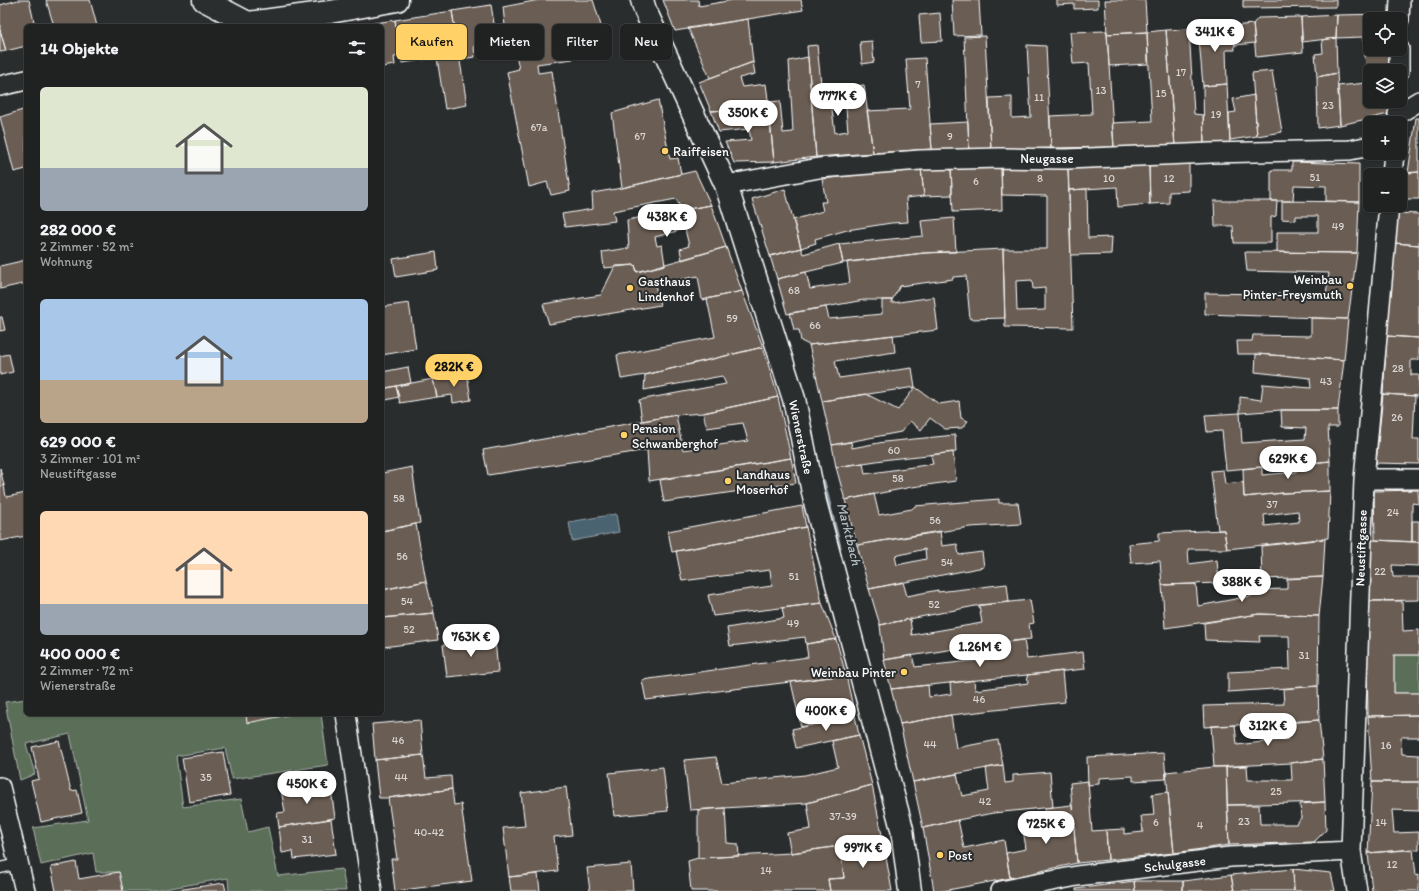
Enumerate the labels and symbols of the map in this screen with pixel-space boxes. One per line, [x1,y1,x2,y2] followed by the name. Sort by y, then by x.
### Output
[1182,19,1248,53] pin: 341K €
[1176,66,1187,79] house number: 17
[915,78,921,91] house number: 7
[805,83,871,117] pin: 777K €
[1095,84,1107,97] house number: 13
[1156,87,1167,100] house number: 15
[1034,91,1044,104] house number: 11
[1322,99,1334,112] house number: 23
[715,100,781,134] pin: 350K €
[1211,108,1222,121] house number: 19
[530,121,548,134] house number: 67a
[634,130,646,143] house number: 67
[947,130,953,143] house number: 9
[673,144,729,159] place label: Raiffeisen
[660,146,670,156] marker: Raiffeisen
[1020,151,1074,166] street label: Neugasse
[1310,171,1320,184] house number: 51
[1037,172,1043,185] house number: 8
[1103,172,1115,185] house number: 10
[1164,172,1175,185] house number: 12
[973,175,979,188] house number: 6
[634,204,700,238] pin: 438K €
[1332,220,1344,233] house number: 49
[1243,272,1342,302] place label: Weinbau Pinter-Freysmuth
[638,274,694,304] place label: Gasthaus Lindenhof
[1345,281,1355,291] marker: Weinbau Pinter-Freysmuth
[625,283,635,293] marker: Gasthaus Lindenhof
[788,284,800,297] house number: 68
[726,312,738,325] house number: 59
[809,319,821,332] house number: 66
[421,354,487,388] pin: 282K €
[1392,362,1404,375] house number: 28
[1320,375,1332,388] house number: 43
[786,398,816,476] street label: Wienerstraße
[1391,411,1403,424] house number: 26
[632,421,718,451] place label: Pension Schwanberghof
[619,430,629,440] marker: Pension Schwanberghof
[888,444,901,457] house number: 60
[1255,446,1321,480] pin: 629K €
[736,467,790,497] place label: Landhaus Moserhof
[892,472,904,485] house number: 58
[723,476,733,486] marker: Landhaus Moserhof
[393,492,405,505] house number: 58
[1266,498,1278,511] house number: 37
[833,501,865,568] water label: Marktbach
[1387,506,1400,519] house number: 24
[1352,509,1370,587] street label: Neustiftgasse
[929,514,941,527] house number: 56
[396,550,408,563] house number: 56
[941,556,954,569] house number: 54
[1374,565,1386,578] house number: 22
[1209,569,1275,603] pin: 388K €
[789,570,799,583] house number: 51
[401,595,414,608] house number: 54
[928,598,940,611] house number: 52
[787,617,799,630] house number: 49
[403,623,415,636] house number: 52
[438,624,504,658] pin: 763K €
[943,634,1017,668] pin: 1.26M €
[1298,649,1310,662] house number: 31
[811,665,896,680] place label: Weinbau Pinter
[899,667,909,677] marker: Weinbau Pinter
[973,693,985,706] house number: 46
[793,698,859,732] pin: 400K €
[1235,713,1301,747] pin: 312K €
[392,734,404,747] house number: 46
[923,738,937,751] house number: 44
[1381,739,1392,752] house number: 16
[200,771,212,784] house number: 35
[274,771,340,805] pin: 450K €
[394,771,408,784] house number: 44
[1270,785,1282,798] house number: 25
[979,795,991,808] house number: 42
[829,810,857,823] house number: 37-39
[1013,811,1079,845] pin: 725K €
[1238,815,1250,828] house number: 23
[1153,816,1159,829] house number: 6
[1375,816,1387,829] house number: 14
[1197,819,1204,832] house number: 4
[414,826,444,839] house number: 40-42
[301,833,313,846] house number: 31
[830,835,896,869] pin: 997K €
[948,848,972,863] place label: Post
[935,850,945,860] marker: Post
[1143,853,1207,875] street label: Schulgasse
[1387,858,1398,871] house number: 12
[760,864,772,877] house number: 14

